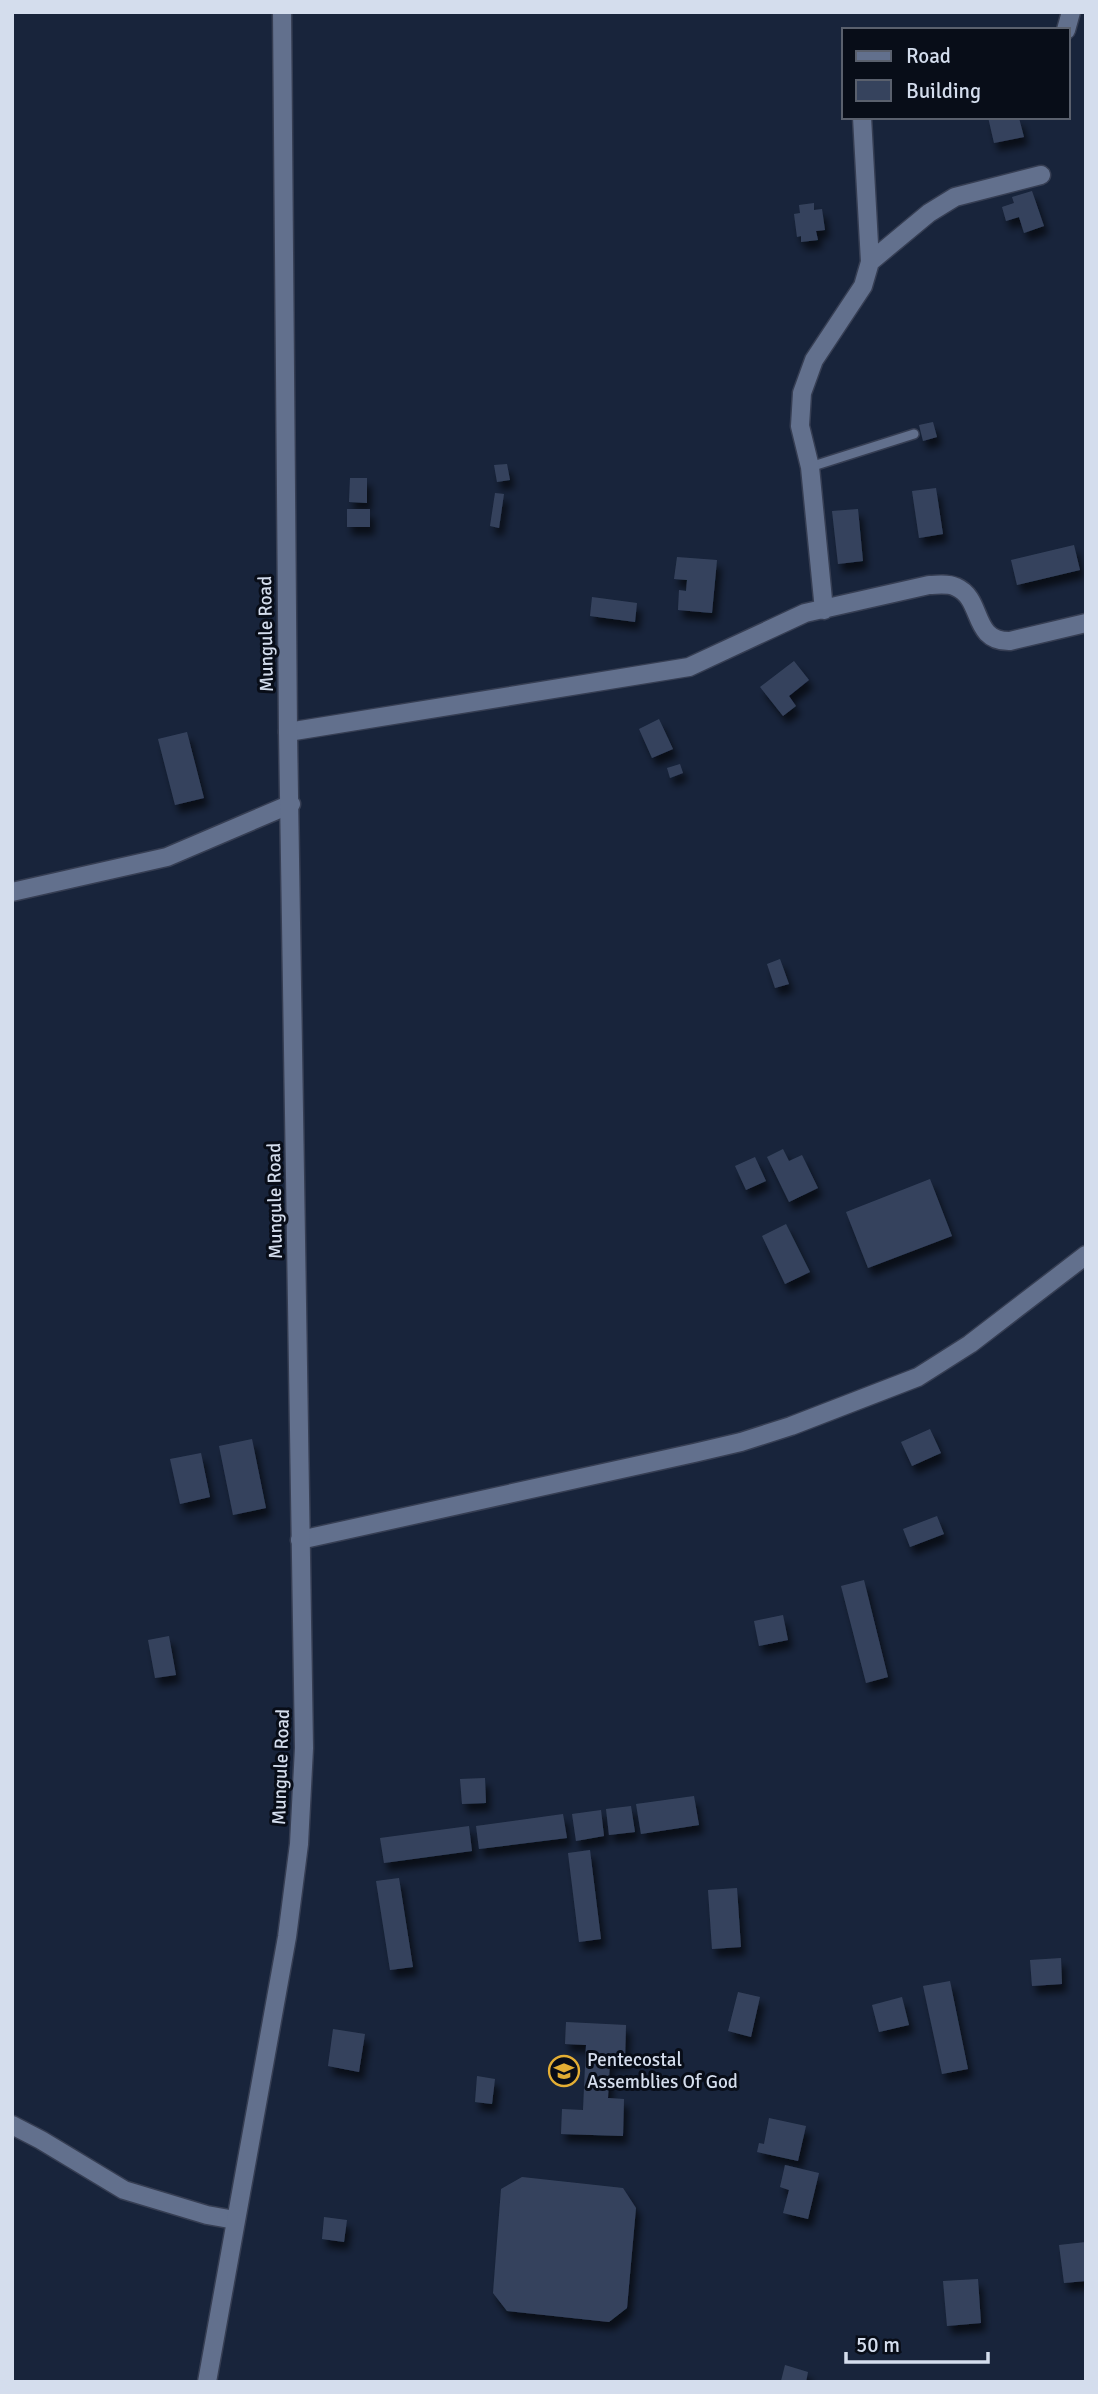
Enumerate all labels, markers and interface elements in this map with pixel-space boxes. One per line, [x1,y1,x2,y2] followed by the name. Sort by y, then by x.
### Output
[842,28,1070,119] legend
[906,43,951,69] text: Road
[906,78,981,104] text: Building
[253,576,279,692] street label: Mungule Road
[262,1143,288,1259] street label: Mungule Road
[267,1708,295,1826] street label: Mungule Road
[587,2048,738,2094] place label: Pentecostal Assemblies Of God
[547,2054,581,2088] school or university icon: Pentecostal Assemblies Of God
[846,2320,988,2364] scale bar
[856,2332,900,2358] text: 50 m

